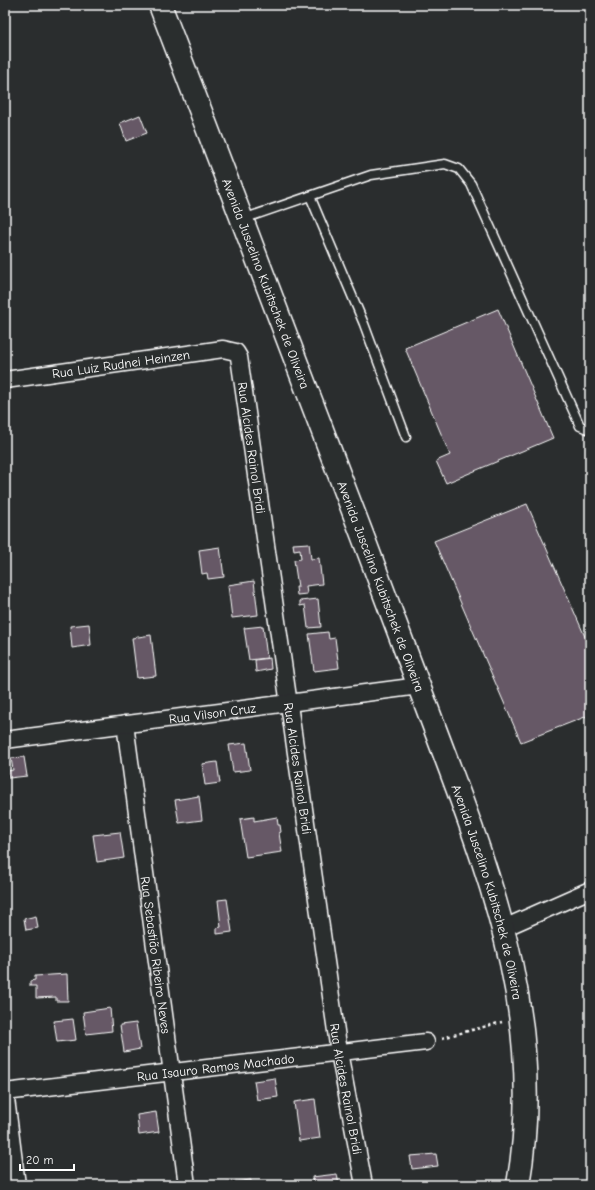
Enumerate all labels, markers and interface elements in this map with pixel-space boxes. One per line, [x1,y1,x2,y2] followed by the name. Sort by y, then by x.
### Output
[219,176,313,391] street label: Avenida Juscelino Kubitschek de Oliveira
[51,347,191,381] street label: Rua Luiz Rudnei Heinzen
[235,381,268,515] street label: Rua Alcides Rainol Bridi
[334,479,427,694] street label: Avenida Juscelino Kubitschek de Oliveira
[168,700,257,727] street label: Rua Vilson Cruz
[281,702,315,835] street label: Rua Alcides Rainol Bridi
[448,782,525,1001] street label: Avenida Juscelino Kubitschek de Oliveira
[138,875,174,1034] street label: Rua Sebastião Ribeiro Neves
[327,1022,365,1156] street label: Rua Alcides Rainol Bridi
[136,1051,295,1084] street label: Rua Isauro Ramos Machado
[20,1146,74,1172] scale bar
[26,1153,54,1167] text: 20 m

